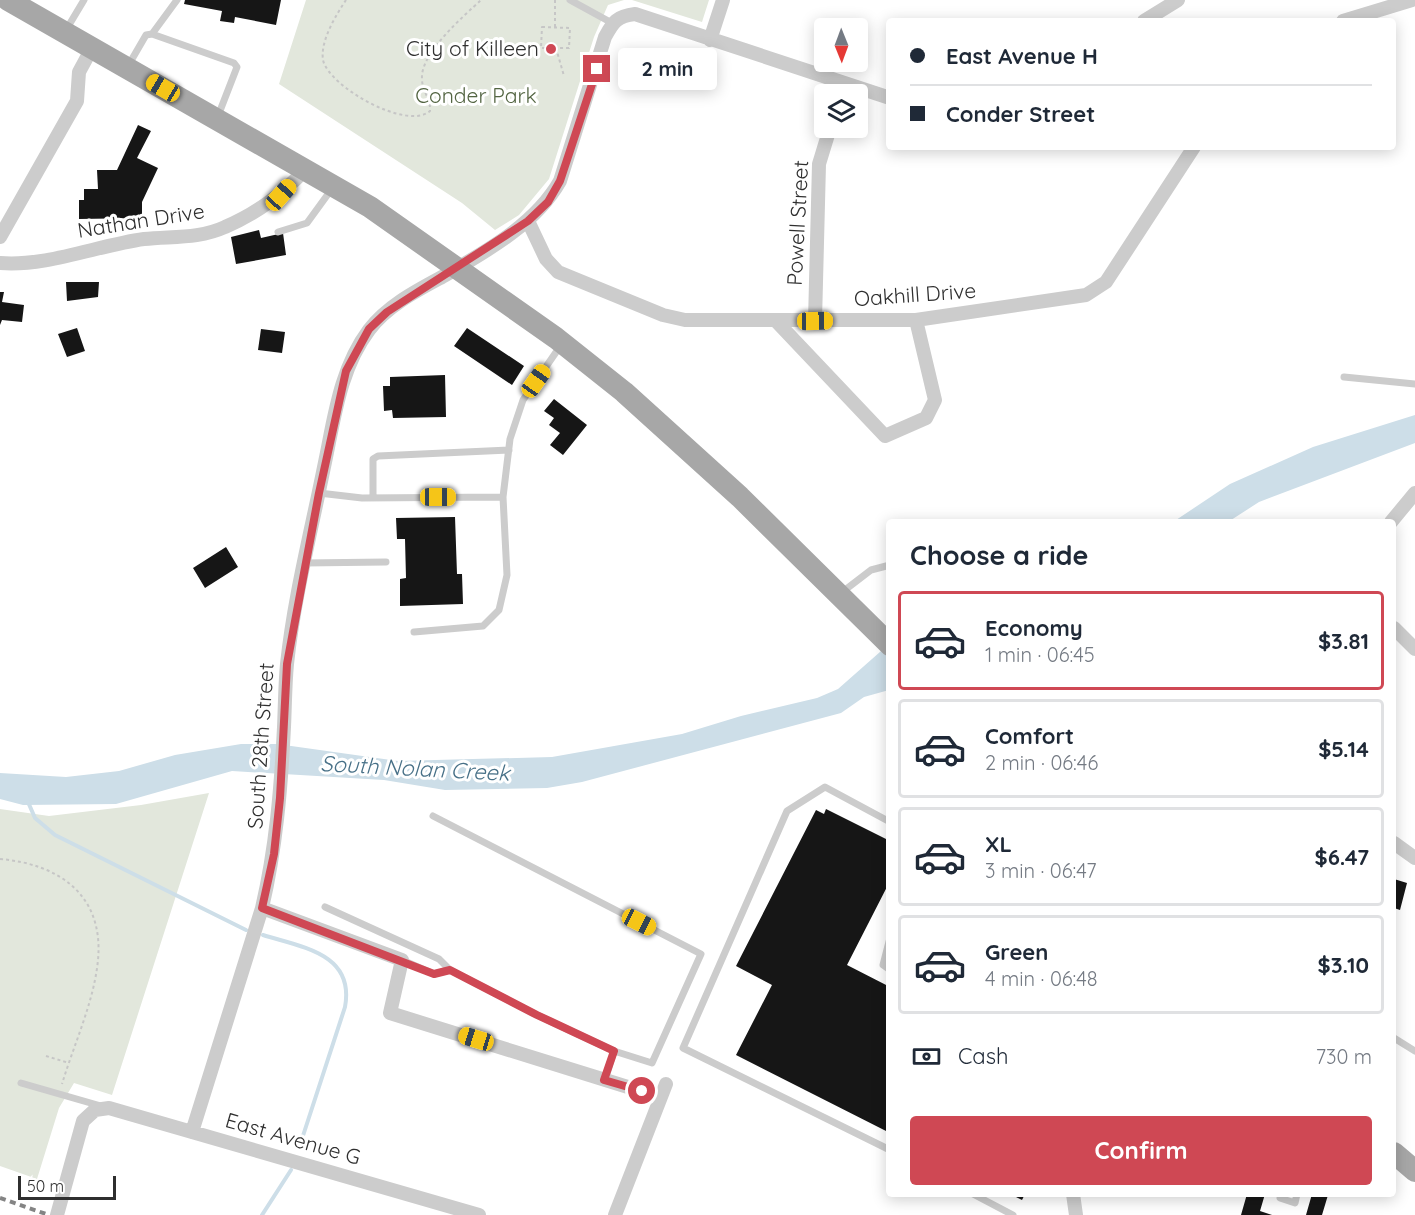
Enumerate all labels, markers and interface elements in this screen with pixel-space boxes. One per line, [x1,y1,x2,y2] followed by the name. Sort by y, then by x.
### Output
[814,18,868,72] north arrow
[814,18,868,138] map controls
[406,35,539,61] place label: City of Killeen
[544,42,558,56] marker: City of Killeen
[946,42,1098,70] text: East Avenue H
[618,48,717,90] callout: 2 min
[583,55,610,82] route end
[641,56,694,81] text: 2 min
[143,71,183,105] car
[415,82,537,108] park label: Conder Park
[814,84,868,138] button: layers
[946,100,1095,128] text: Conder Street
[781,160,813,286] street label: Powell Street
[262,176,300,214] car
[75,197,206,243] street label: Nathan Drive
[853,277,977,311] street label: Oakhill Drive
[797,312,833,330] car
[518,361,554,401] car
[420,488,456,506] car
[910,538,1088,572] text: Choose a ride
[913,614,967,668] icon: car
[985,614,1083,642] text: Economy
[1318,627,1369,655] text: $3.81
[985,642,1095,667] text: 1 min · 06:45
[241,662,279,830] street label: South 28th Street
[913,722,967,776] icon: car
[985,722,1074,750] text: Comfort
[1318,735,1369,763] text: $5.14
[320,749,513,787] water label: South Nolan Creek
[985,750,1098,775] text: 2 min · 06:46
[913,830,967,884] icon: car
[985,830,1012,858] text: XL
[1315,843,1369,871] text: $6.47
[985,858,1096,883] text: 3 min · 06:47
[619,906,659,938] car
[913,938,967,992] icon: car
[985,938,1048,966] text: Green
[1318,951,1369,979] text: $3.10
[985,966,1098,991] text: 4 min · 06:48
[456,1025,496,1053] car
[910,1040,943,1073] icon: cash
[958,1042,1009,1070] text: Cash
[1316,1044,1372,1069] text: 730 m
[628,1077,655,1104] route start
[223,1106,364,1170] street label: East Avenue G
[910,1116,1372,1185] button: Confirm
[18,1173,116,1200] scale bar
[27,1176,64,1196] text: 50 m

